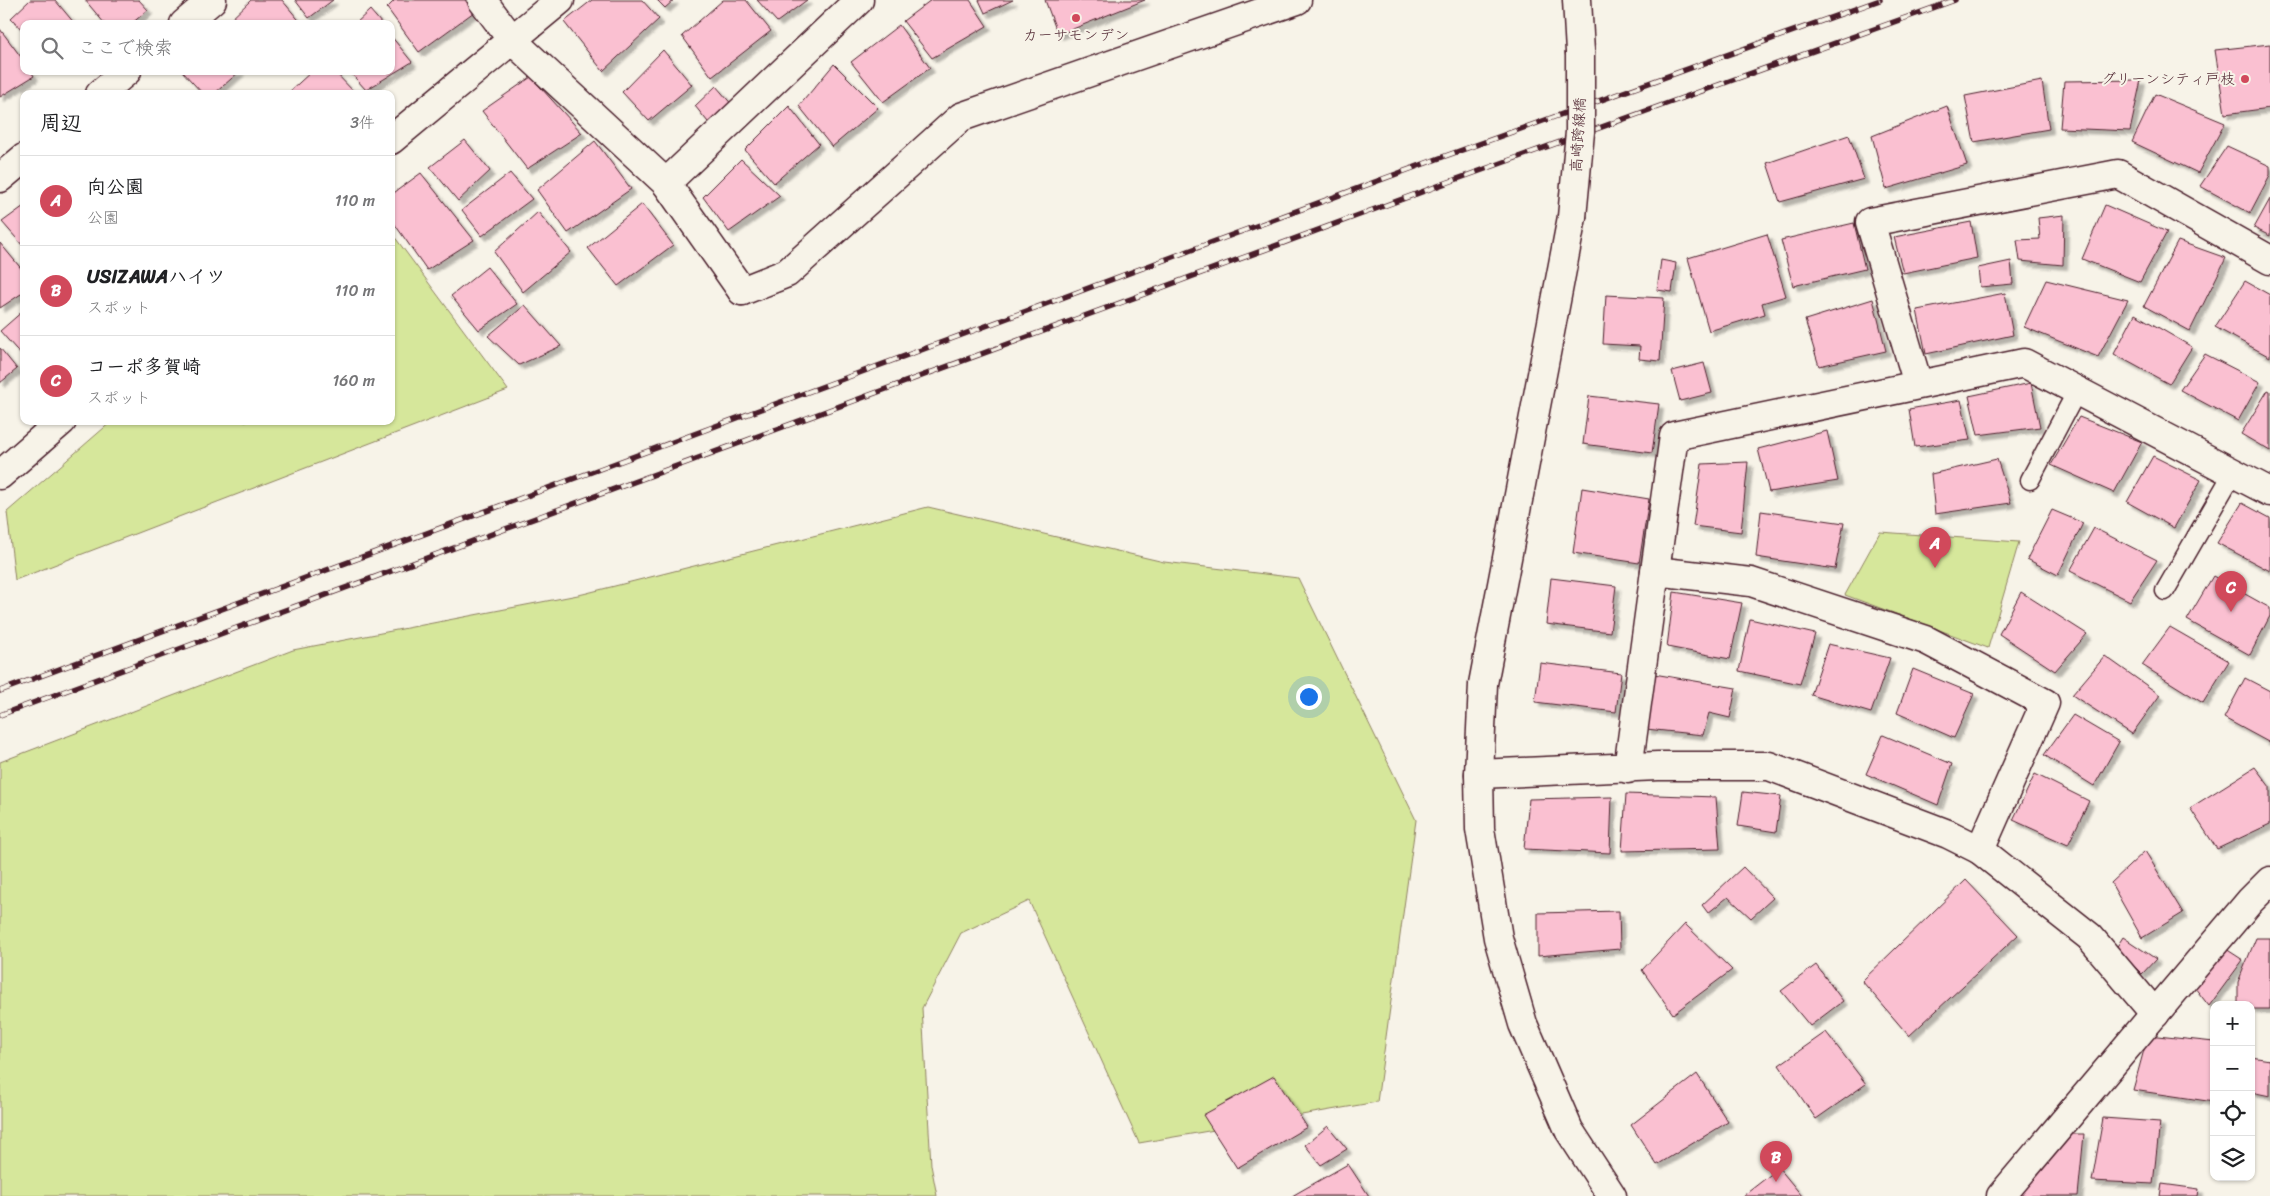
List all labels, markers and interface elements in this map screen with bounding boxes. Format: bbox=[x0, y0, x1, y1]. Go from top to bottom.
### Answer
marker: カーサモンデン bbox=[1070, 12, 1082, 24]
search box bbox=[20, 20, 395, 75]
place label: カーサモンデン bbox=[1023, 22, 1129, 48]
text: ここで検索 bbox=[78, 31, 173, 64]
icon: search bbox=[38, 34, 66, 62]
place label: グリーンシティ戸枝 bbox=[2101, 66, 2235, 92]
marker: グリーンシティ戸枝 bbox=[2239, 73, 2251, 85]
street label: 高崎跨線橋 bbox=[1563, 97, 1593, 173]
text: 周辺 bbox=[40, 104, 82, 142]
text: 3件 bbox=[350, 108, 375, 137]
text: 向公園 bbox=[87, 170, 144, 203]
text: A bbox=[51, 186, 61, 215]
text: 110 m bbox=[335, 186, 375, 215]
text: 公園 bbox=[87, 203, 119, 232]
text: USIZAWAハイツ bbox=[87, 260, 225, 293]
text: B bbox=[51, 276, 61, 305]
text: 110 m bbox=[335, 276, 375, 305]
text: スポット bbox=[87, 293, 151, 322]
text: コーポ多賀崎 bbox=[87, 350, 201, 383]
text: C bbox=[51, 366, 61, 395]
text: 160 m bbox=[332, 366, 375, 395]
text: スポット bbox=[87, 383, 151, 412]
pin: A bbox=[1919, 527, 1951, 568]
pin: C bbox=[2215, 571, 2247, 612]
your location bbox=[1296, 684, 1322, 710]
map controls bbox=[2210, 1001, 2255, 1181]
button: + bbox=[2210, 1001, 2255, 1046]
button: − bbox=[2210, 1046, 2255, 1091]
button: locate bbox=[2210, 1091, 2255, 1136]
button: layers bbox=[2210, 1136, 2255, 1181]
pin: B bbox=[1760, 1141, 1792, 1182]

